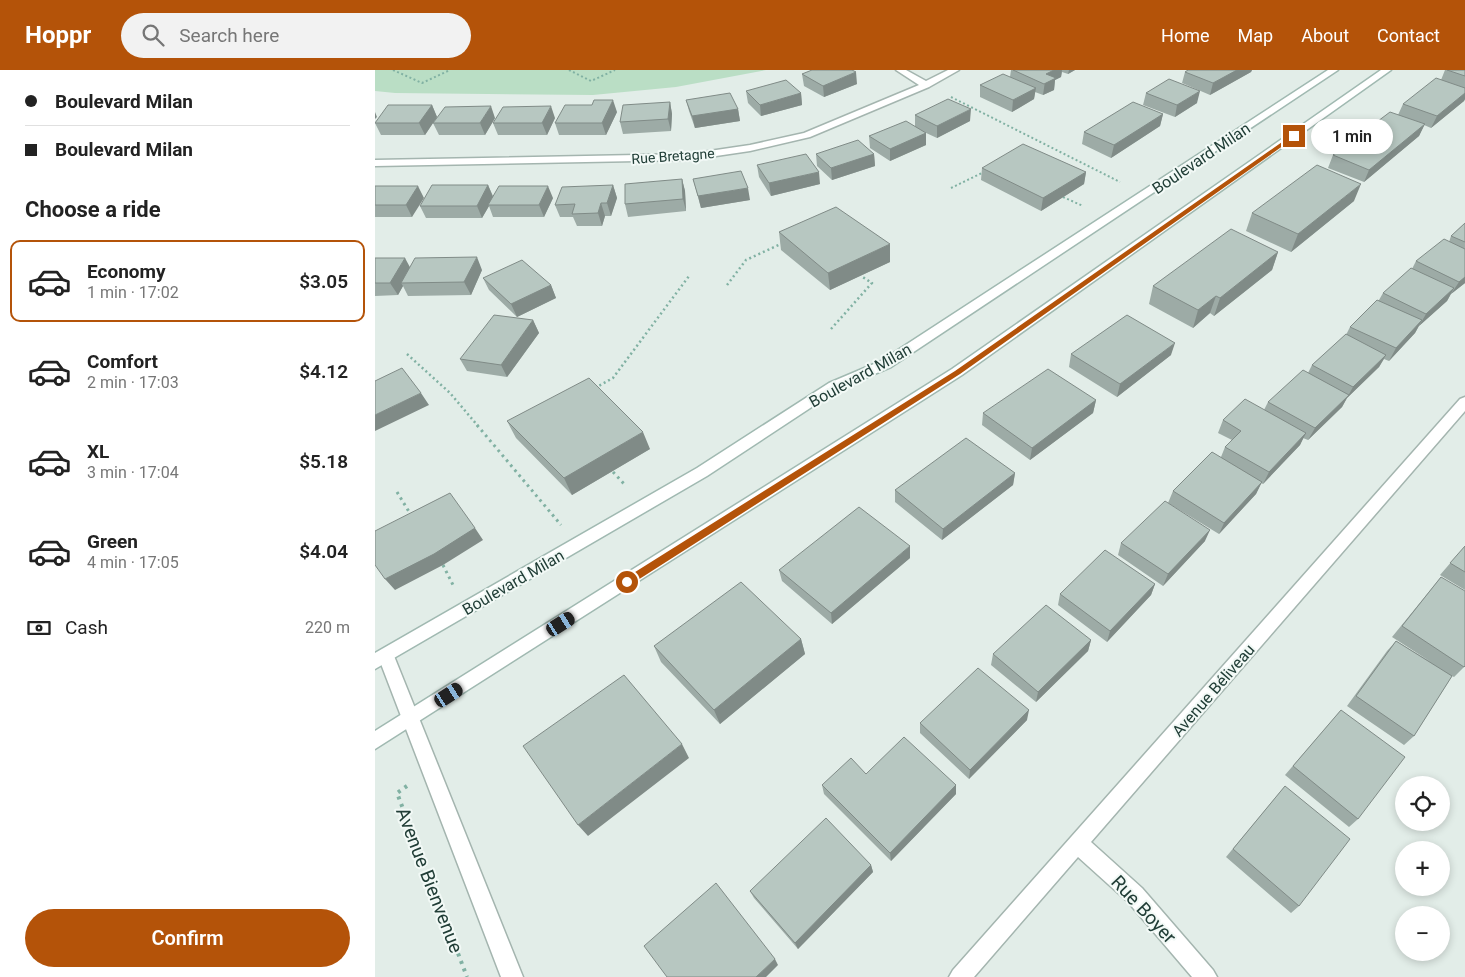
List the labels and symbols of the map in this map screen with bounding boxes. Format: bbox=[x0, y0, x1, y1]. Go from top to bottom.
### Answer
callout: 1 min bbox=[1311, 118, 1394, 154]
street label: Boulevard Milan bbox=[1149, 119, 1254, 198]
route end bbox=[1283, 125, 1305, 147]
street label: Rue Bretagne bbox=[631, 145, 715, 167]
street label: Boulevard Milan bbox=[806, 339, 915, 411]
street label: Boulevard Milan bbox=[459, 546, 567, 619]
route start bbox=[616, 571, 638, 593]
car bbox=[544, 610, 577, 638]
street label: Avenue Béliveau bbox=[1168, 640, 1259, 740]
car bbox=[432, 681, 465, 709]
street label: Avenue Bienvenue bbox=[391, 804, 468, 956]
street label: Rue Boyer bbox=[1106, 870, 1181, 949]

